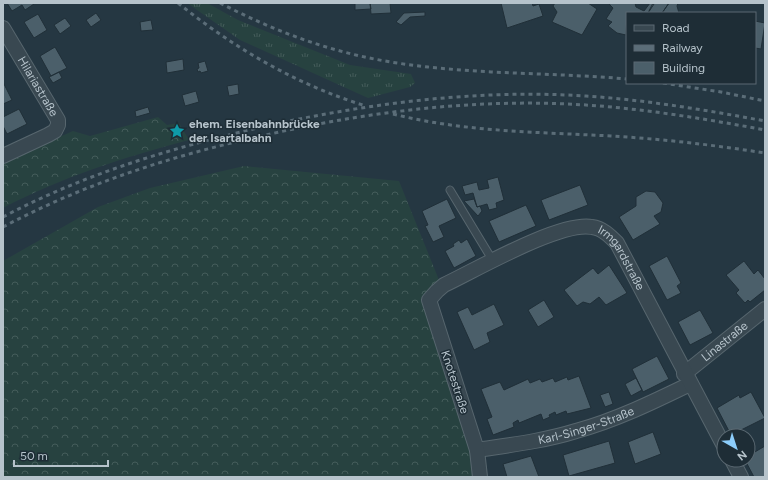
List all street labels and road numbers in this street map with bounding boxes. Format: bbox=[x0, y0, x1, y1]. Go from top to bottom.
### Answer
street label: Hilariastraße bbox=[15, 54, 61, 119]
street label: Irmgardstraße bbox=[596, 222, 648, 293]
street label: Linastraße bbox=[699, 318, 751, 364]
street label: Knotestraße bbox=[438, 349, 472, 416]
street label: Karl-Singer-Straße bbox=[537, 404, 637, 447]

